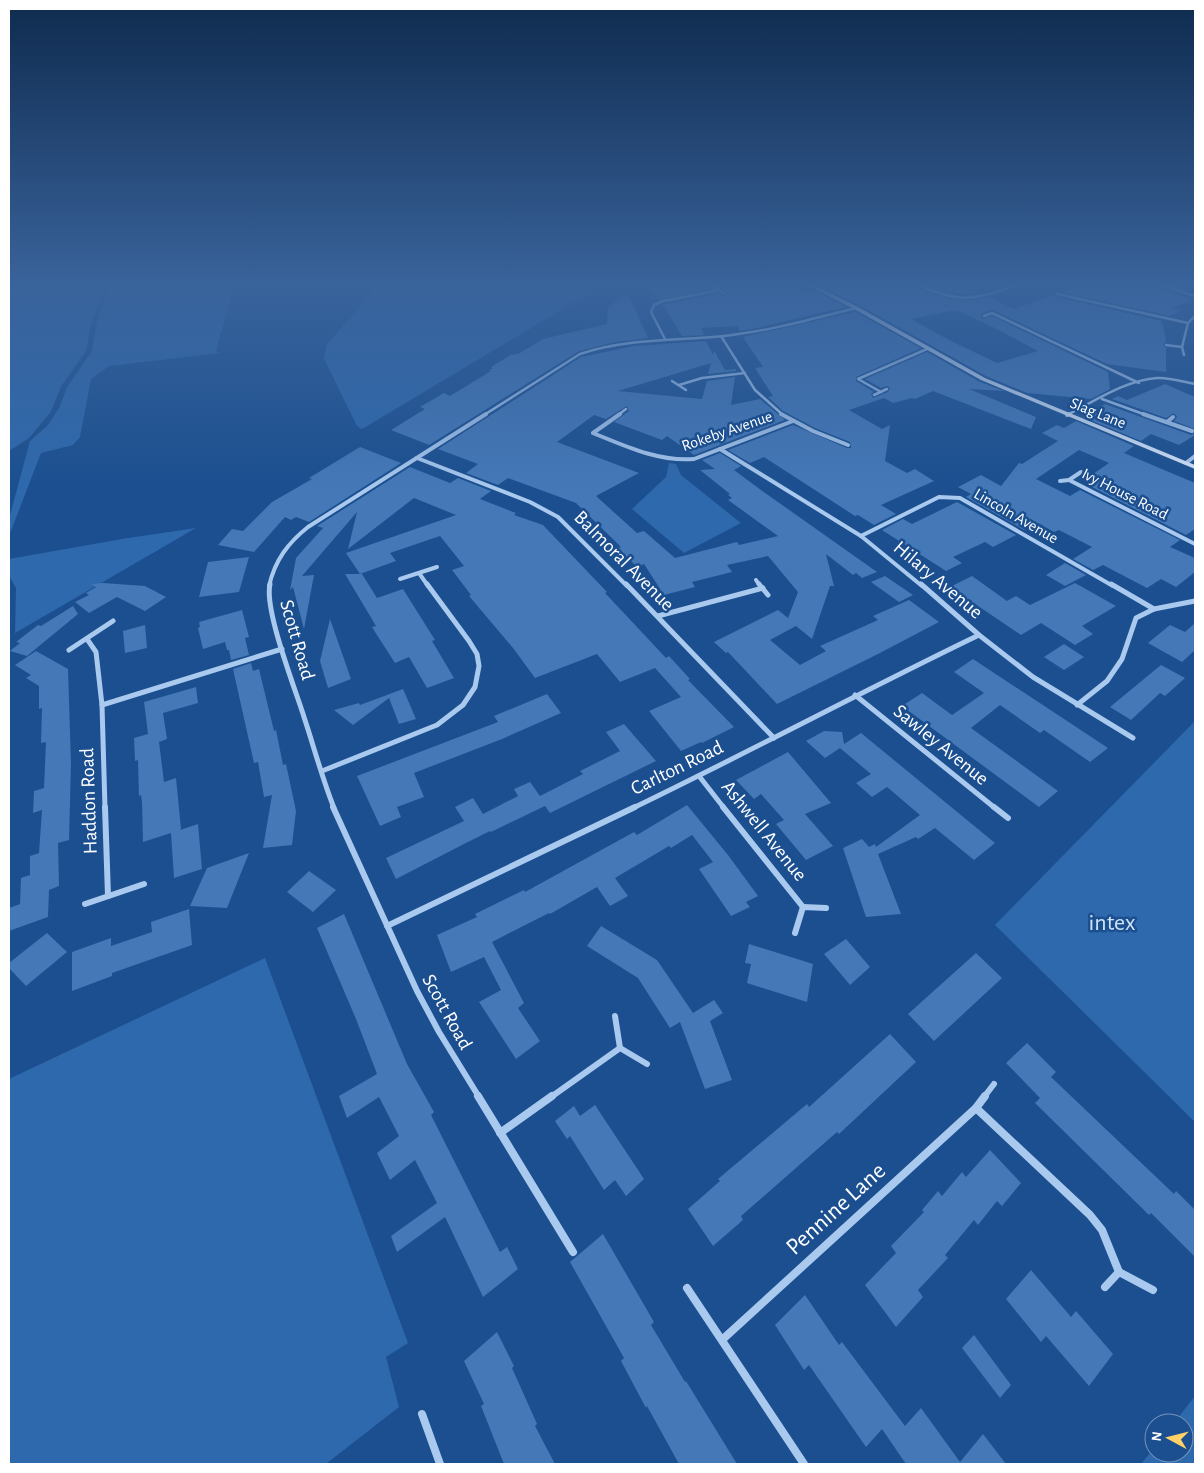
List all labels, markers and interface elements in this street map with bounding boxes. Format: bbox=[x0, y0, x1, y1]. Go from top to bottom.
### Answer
street label: Slag Lane bbox=[1068, 395, 1128, 431]
street label: Rokeby Avenue bbox=[680, 408, 775, 455]
street label: Ivy House Road bbox=[1079, 465, 1171, 523]
street label: Lincoln Avenue bbox=[971, 485, 1061, 547]
street label: Balmoral Avenue bbox=[570, 507, 678, 615]
street label: Hilary Avenue bbox=[890, 537, 986, 623]
street label: Scott Road bbox=[276, 598, 318, 682]
street label: Sawley Avenue bbox=[890, 701, 992, 789]
street label: Carlton Road bbox=[628, 737, 726, 799]
street label: Haddon Road bbox=[77, 748, 101, 854]
street label: Ashwell Avenue bbox=[718, 777, 810, 885]
park label: intex bbox=[1088, 911, 1136, 935]
street label: Scott Road bbox=[418, 971, 476, 1053]
street label: Pennine Lane bbox=[782, 1158, 890, 1260]
north arrow bbox=[1144, 1413, 1194, 1463]
text: N bbox=[1150, 1431, 1165, 1442]

